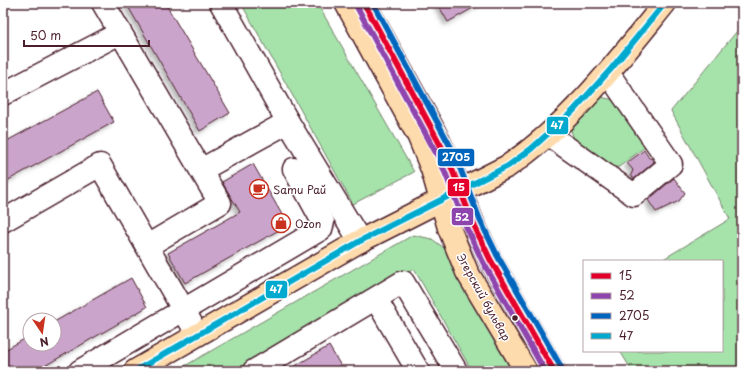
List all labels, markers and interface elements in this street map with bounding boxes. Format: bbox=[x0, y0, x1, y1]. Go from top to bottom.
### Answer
scale bar bbox=[24, 22, 149, 48]
text: 50 m bbox=[30, 26, 61, 44]
line badge: 47 bbox=[546, 116, 569, 135]
text: 47 bbox=[550, 116, 564, 133]
line badge: 2705 bbox=[437, 148, 475, 167]
text: 2705 bbox=[442, 148, 470, 165]
cafe icon: Samu Рай bbox=[248, 178, 270, 200]
line badge: 15 bbox=[447, 178, 470, 197]
text: 15 bbox=[453, 178, 465, 195]
place label: Samu Рай bbox=[273, 181, 326, 198]
line badge: 52 bbox=[451, 207, 474, 226]
text: 52 bbox=[455, 208, 469, 225]
shop icon: Ozon bbox=[270, 212, 292, 234]
place label: Ozon bbox=[295, 215, 321, 232]
street label: Эгерский бульвар bbox=[453, 250, 515, 344]
legend bbox=[583, 260, 723, 352]
text: 15 bbox=[619, 266, 632, 284]
line badge: 47 bbox=[265, 280, 288, 299]
text: 47 bbox=[269, 280, 283, 297]
text: 52 bbox=[619, 286, 635, 304]
text: 2705 bbox=[619, 306, 649, 324]
north arrow bbox=[22, 312, 62, 352]
unlabelled marker bbox=[510, 313, 520, 323]
text: 47 bbox=[619, 326, 634, 344]
text: N bbox=[38, 333, 51, 352]

